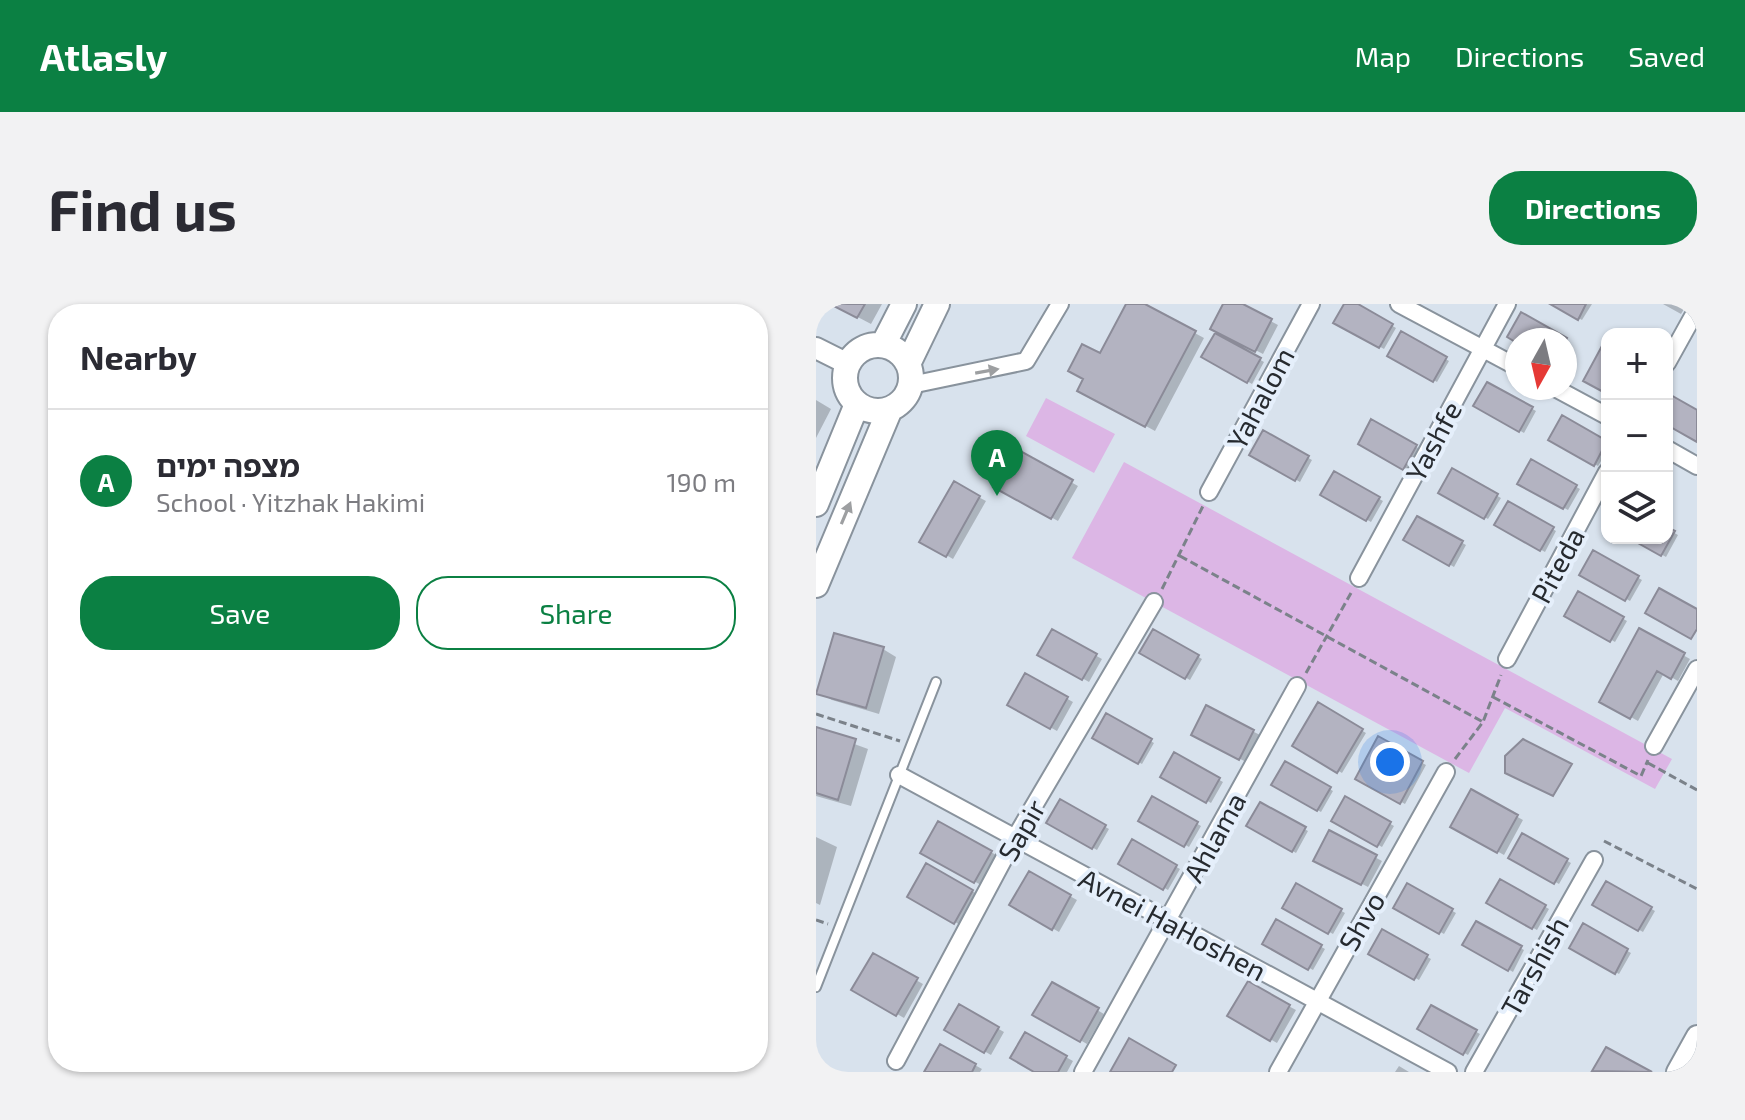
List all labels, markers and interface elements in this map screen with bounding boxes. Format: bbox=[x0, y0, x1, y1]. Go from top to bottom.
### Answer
text: Atlasly bbox=[40, 33, 167, 79]
text: Map bbox=[1355, 39, 1411, 73]
text: Directions bbox=[1455, 39, 1584, 73]
text: Saved bbox=[1628, 39, 1705, 73]
button: Directions bbox=[1489, 171, 1697, 245]
text: Find us bbox=[48, 175, 237, 242]
north arrow bbox=[1505, 328, 1577, 400]
map controls bbox=[1601, 328, 1673, 544]
button: + bbox=[1601, 328, 1673, 400]
text: Nearby bbox=[80, 336, 197, 377]
street label: Yahalom bbox=[1219, 341, 1301, 455]
one-way arrow bbox=[975, 364, 1000, 376]
street label: Yashfe bbox=[1398, 395, 1468, 487]
button: − bbox=[1601, 400, 1673, 472]
pin: A bbox=[971, 430, 1023, 496]
text: מצפה ימים bbox=[156, 447, 300, 483]
text: A bbox=[98, 466, 114, 497]
text: 190 m bbox=[667, 466, 736, 497]
button: layers bbox=[1601, 472, 1673, 544]
text: School · Yitzhak Hakimi bbox=[156, 486, 425, 517]
one-way arrow bbox=[839, 501, 852, 525]
street label: Piteda bbox=[1523, 521, 1591, 609]
button: Save bbox=[80, 576, 400, 650]
button: Share bbox=[416, 576, 736, 650]
your location bbox=[1370, 742, 1410, 782]
street label: Ahlama bbox=[1176, 786, 1252, 888]
street label: Sapir bbox=[990, 793, 1052, 867]
street label: Avnei HaHoshen bbox=[1074, 860, 1272, 988]
street label: Shvo bbox=[1331, 885, 1391, 957]
street label: Tarshish bbox=[1493, 910, 1575, 1022]

